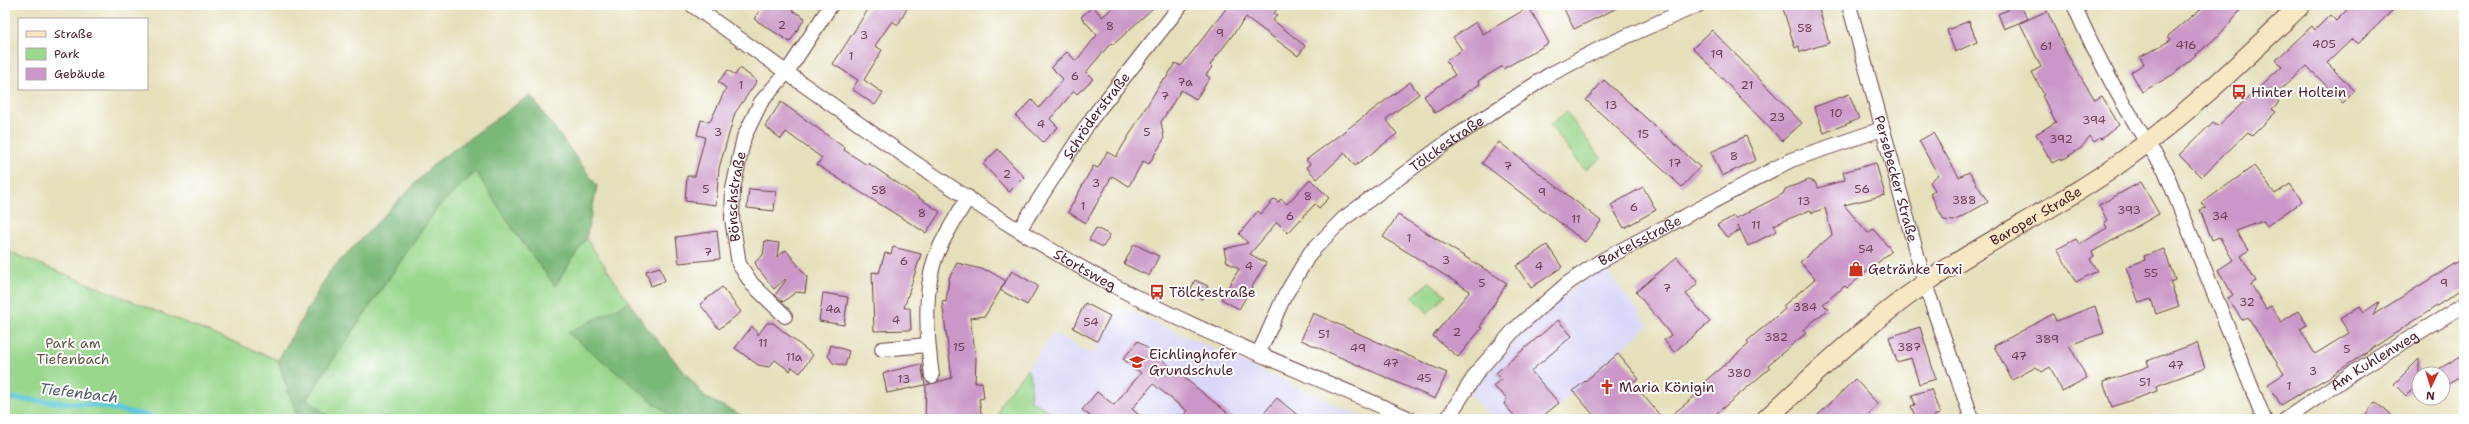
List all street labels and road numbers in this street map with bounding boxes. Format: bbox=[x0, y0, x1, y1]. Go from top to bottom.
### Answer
street label: Schröderstraße bbox=[1058, 68, 1134, 163]
street label: Tölckestraße bbox=[1406, 111, 1487, 176]
street label: Persebecker Straße bbox=[1870, 113, 1922, 244]
street label: Bönschstraße bbox=[723, 150, 750, 243]
street label: Baroper Straße bbox=[1987, 182, 2085, 249]
street label: Bartelsstraße bbox=[1595, 211, 1684, 270]
street label: Stortsweg bbox=[1051, 245, 1119, 294]
street label: Am Kuhlenweg bbox=[2327, 326, 2422, 395]

